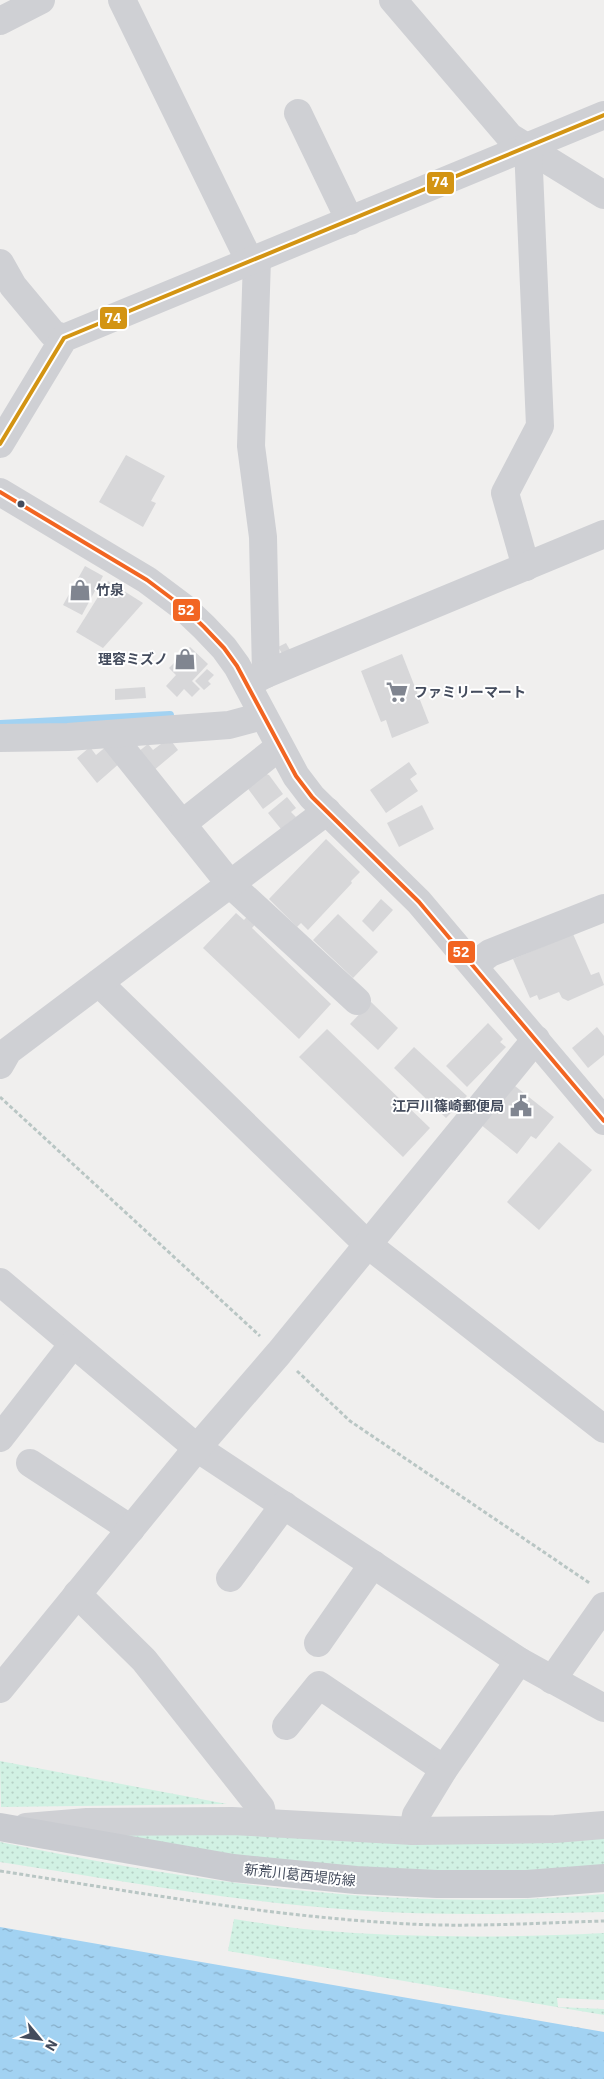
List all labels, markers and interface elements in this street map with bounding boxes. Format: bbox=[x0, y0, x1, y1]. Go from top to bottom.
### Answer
line badge: 74 bbox=[426, 171, 455, 195]
text: 74 bbox=[432, 173, 448, 191]
line badge: 74 bbox=[99, 306, 128, 330]
text: 74 bbox=[105, 309, 121, 327]
unlabelled marker bbox=[16, 499, 26, 509]
shop icon: 竹泉 bbox=[67, 577, 93, 603]
place label: 竹泉 bbox=[96, 581, 124, 599]
line badge: 52 bbox=[172, 598, 201, 622]
text: 52 bbox=[178, 601, 194, 619]
shop icon: 理容ミズノ bbox=[172, 646, 198, 672]
place label: 理容ミズノ bbox=[98, 650, 168, 668]
supermarket icon: ファミリーマート bbox=[384, 679, 410, 705]
place label: ファミリーマート bbox=[414, 683, 526, 701]
line badge: 52 bbox=[447, 940, 476, 964]
text: 52 bbox=[453, 943, 469, 961]
public building icon: 江戸川篠崎郵便局 bbox=[508, 1093, 534, 1119]
place label: 江戸川篠崎郵便局 bbox=[392, 1097, 504, 1115]
street label: 新荒川葛西堤防線 bbox=[243, 1860, 357, 1890]
north arrow bbox=[15, 2014, 65, 2064]
text: N bbox=[41, 2037, 62, 2054]

